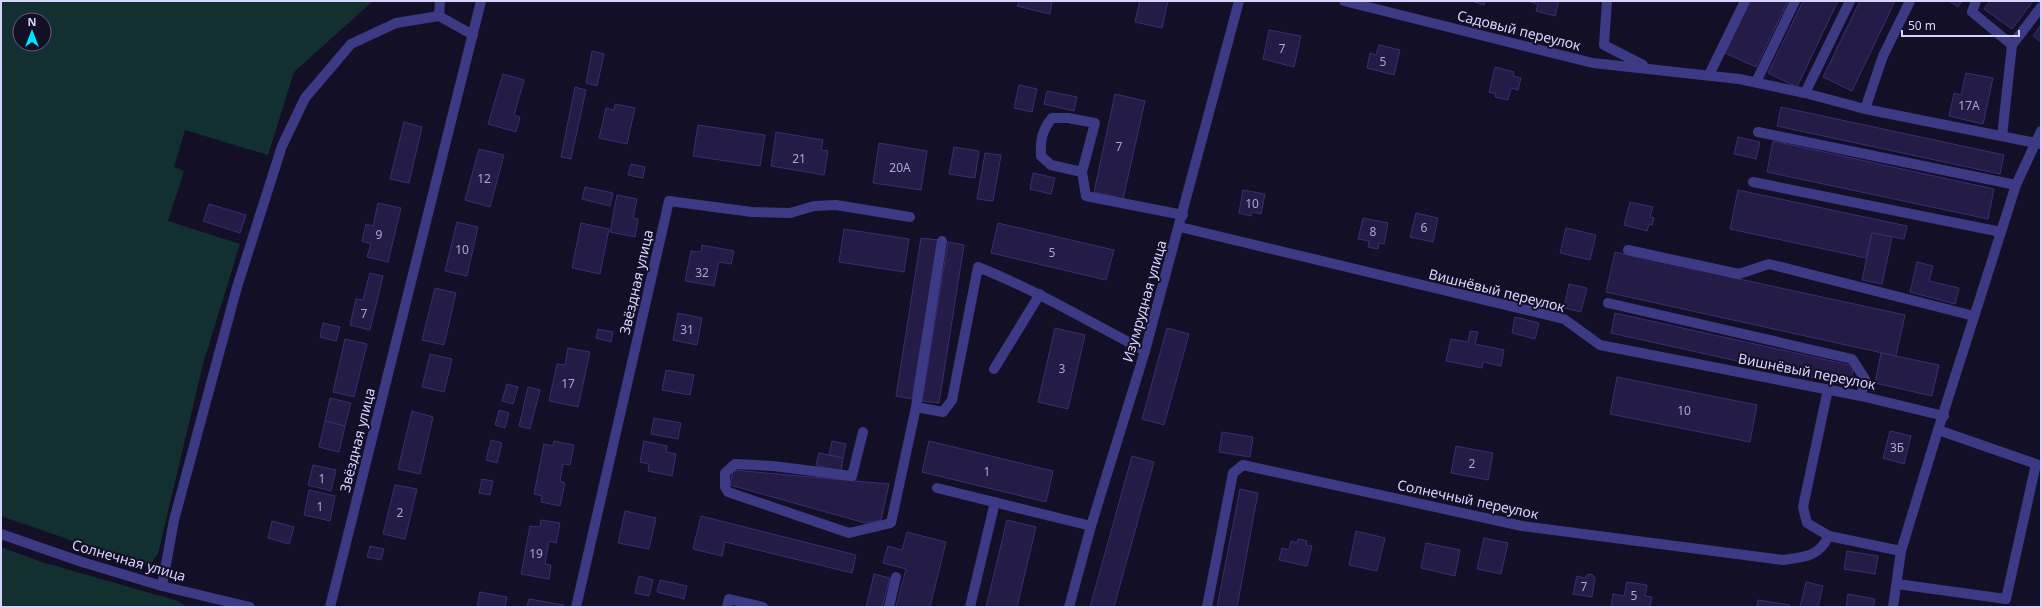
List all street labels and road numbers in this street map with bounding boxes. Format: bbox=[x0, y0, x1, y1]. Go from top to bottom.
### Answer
street label: Садовый переулок bbox=[1455, 5, 1583, 55]
street label: Звёздная улица bbox=[615, 228, 657, 336]
street label: Изумрудная улица bbox=[1118, 238, 1170, 364]
street label: Вишнёвый переулок bbox=[1427, 264, 1568, 316]
street label: Вишнёвый переулок bbox=[1737, 348, 1878, 394]
street label: Звёздная улица bbox=[335, 386, 379, 494]
street label: Солнечный переулок bbox=[1396, 475, 1541, 523]
street label: Солнечная улица bbox=[70, 535, 188, 585]

